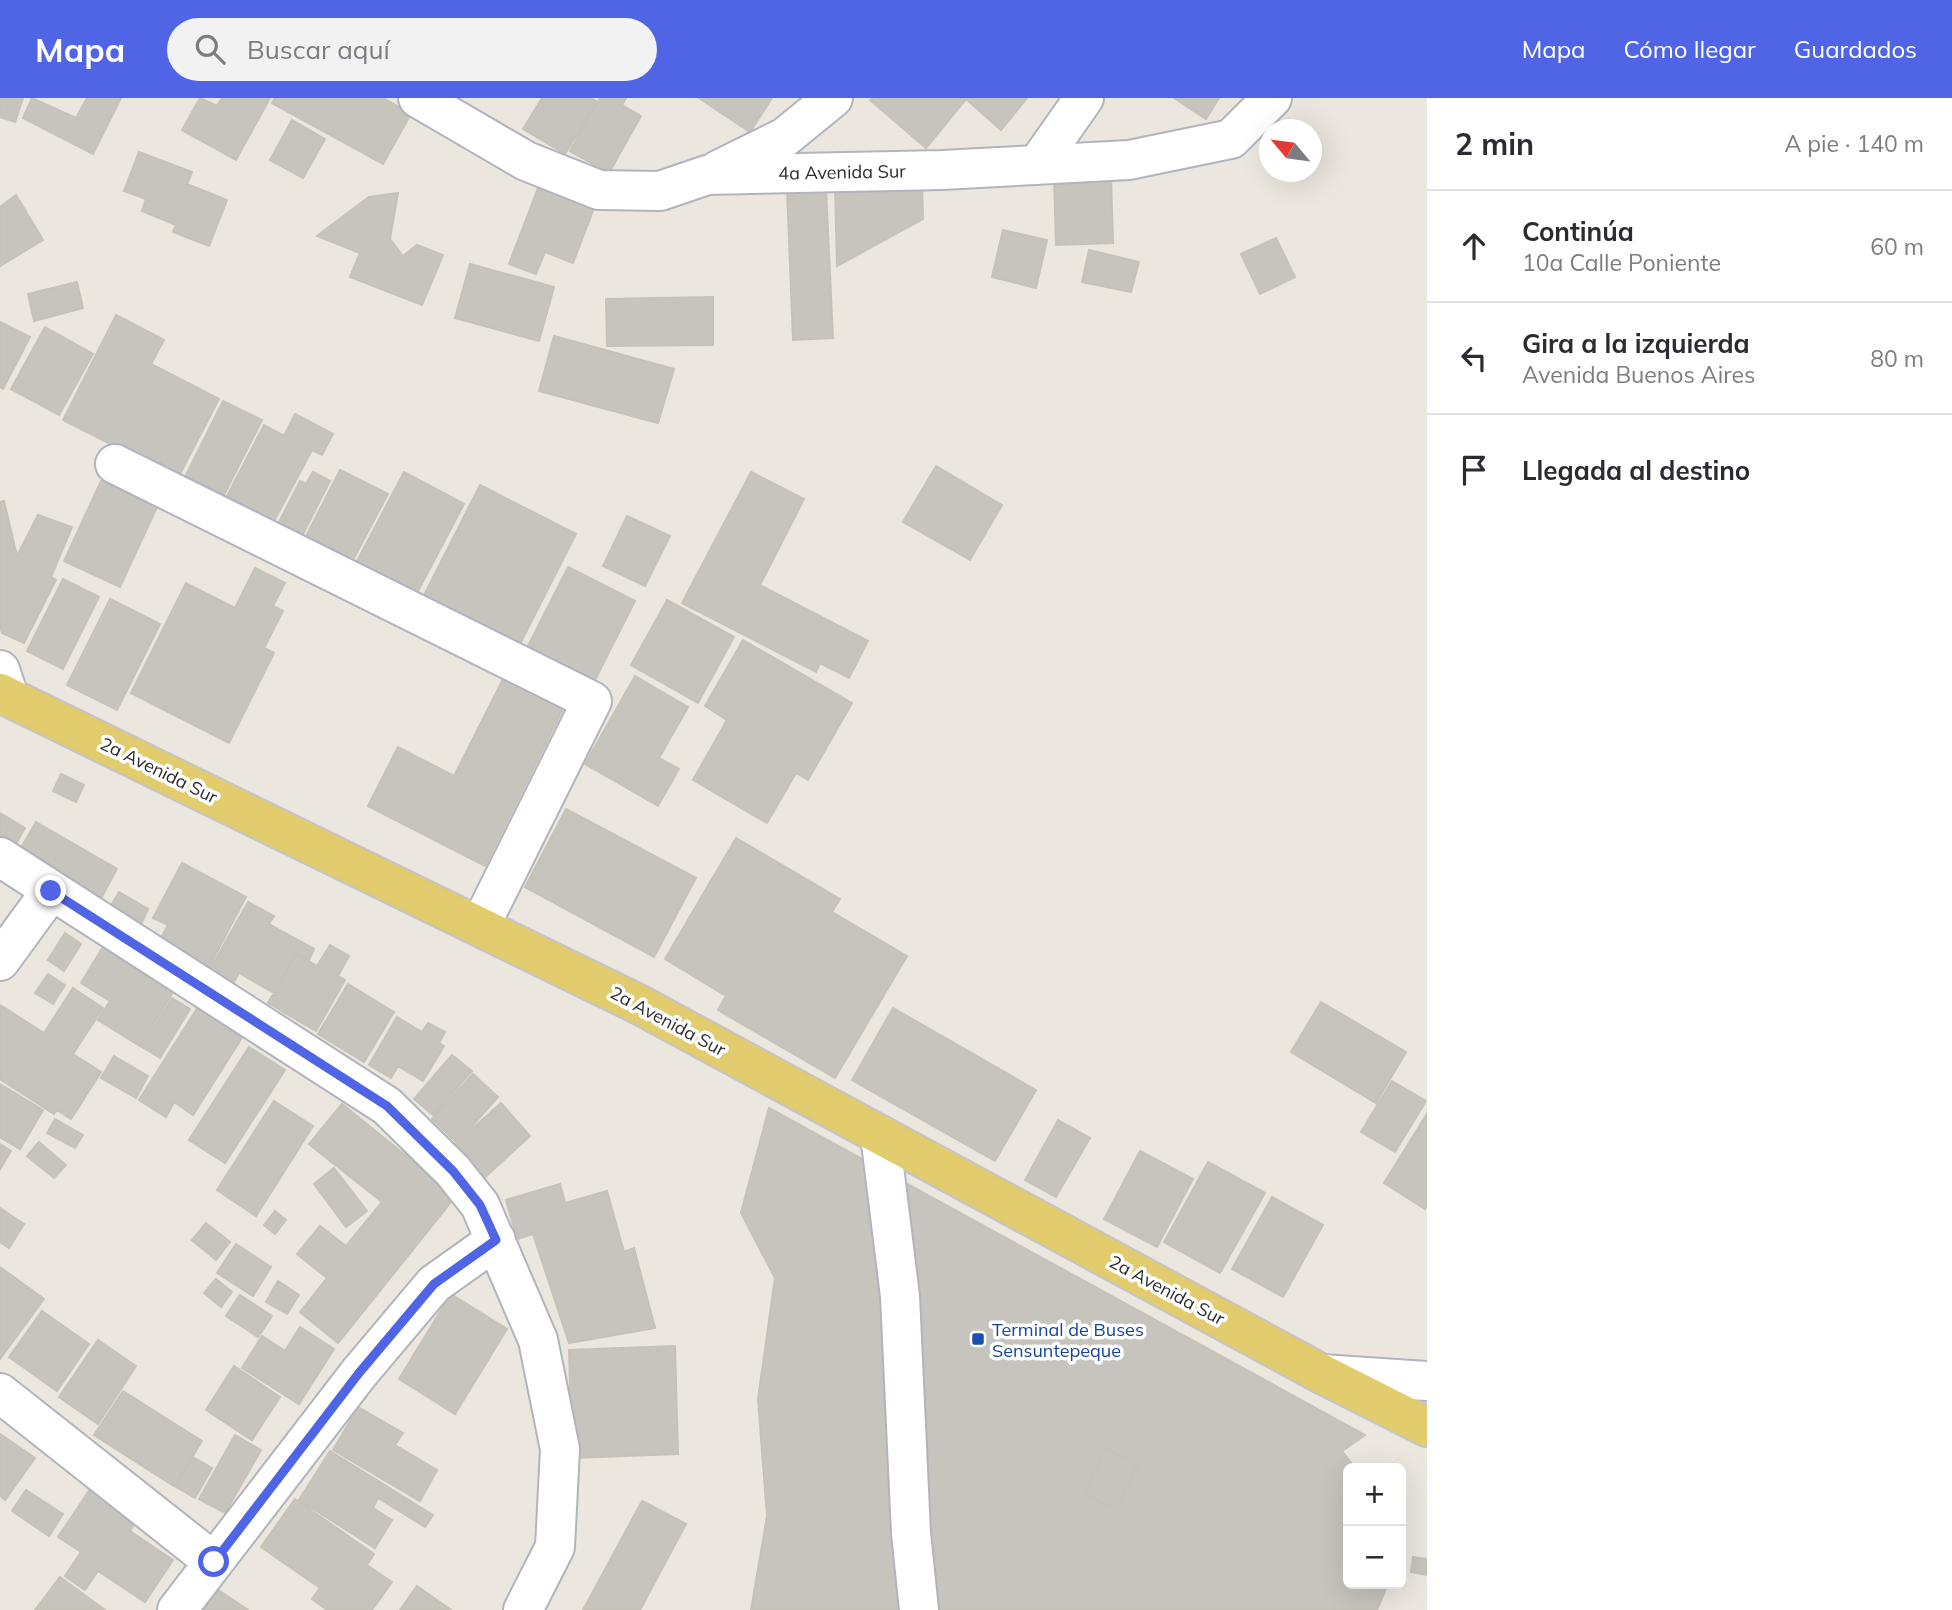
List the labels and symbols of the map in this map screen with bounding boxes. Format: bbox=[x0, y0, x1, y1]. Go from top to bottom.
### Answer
north arrow bbox=[1259, 119, 1322, 182]
street label: 4a Avenida Sur bbox=[778, 159, 906, 185]
street label: 2a Avenida Sur bbox=[97, 732, 222, 808]
route end bbox=[35, 875, 66, 906]
street label: 2a Avenida Sur bbox=[606, 981, 730, 1061]
street label: 2a Avenida Sur bbox=[1105, 1250, 1229, 1330]
place label: Terminal de Buses Sensuntepeque bbox=[992, 1318, 1144, 1362]
marker: Terminal de Buses Sensuntepeque bbox=[970, 1331, 986, 1347]
route start bbox=[198, 1546, 229, 1577]

